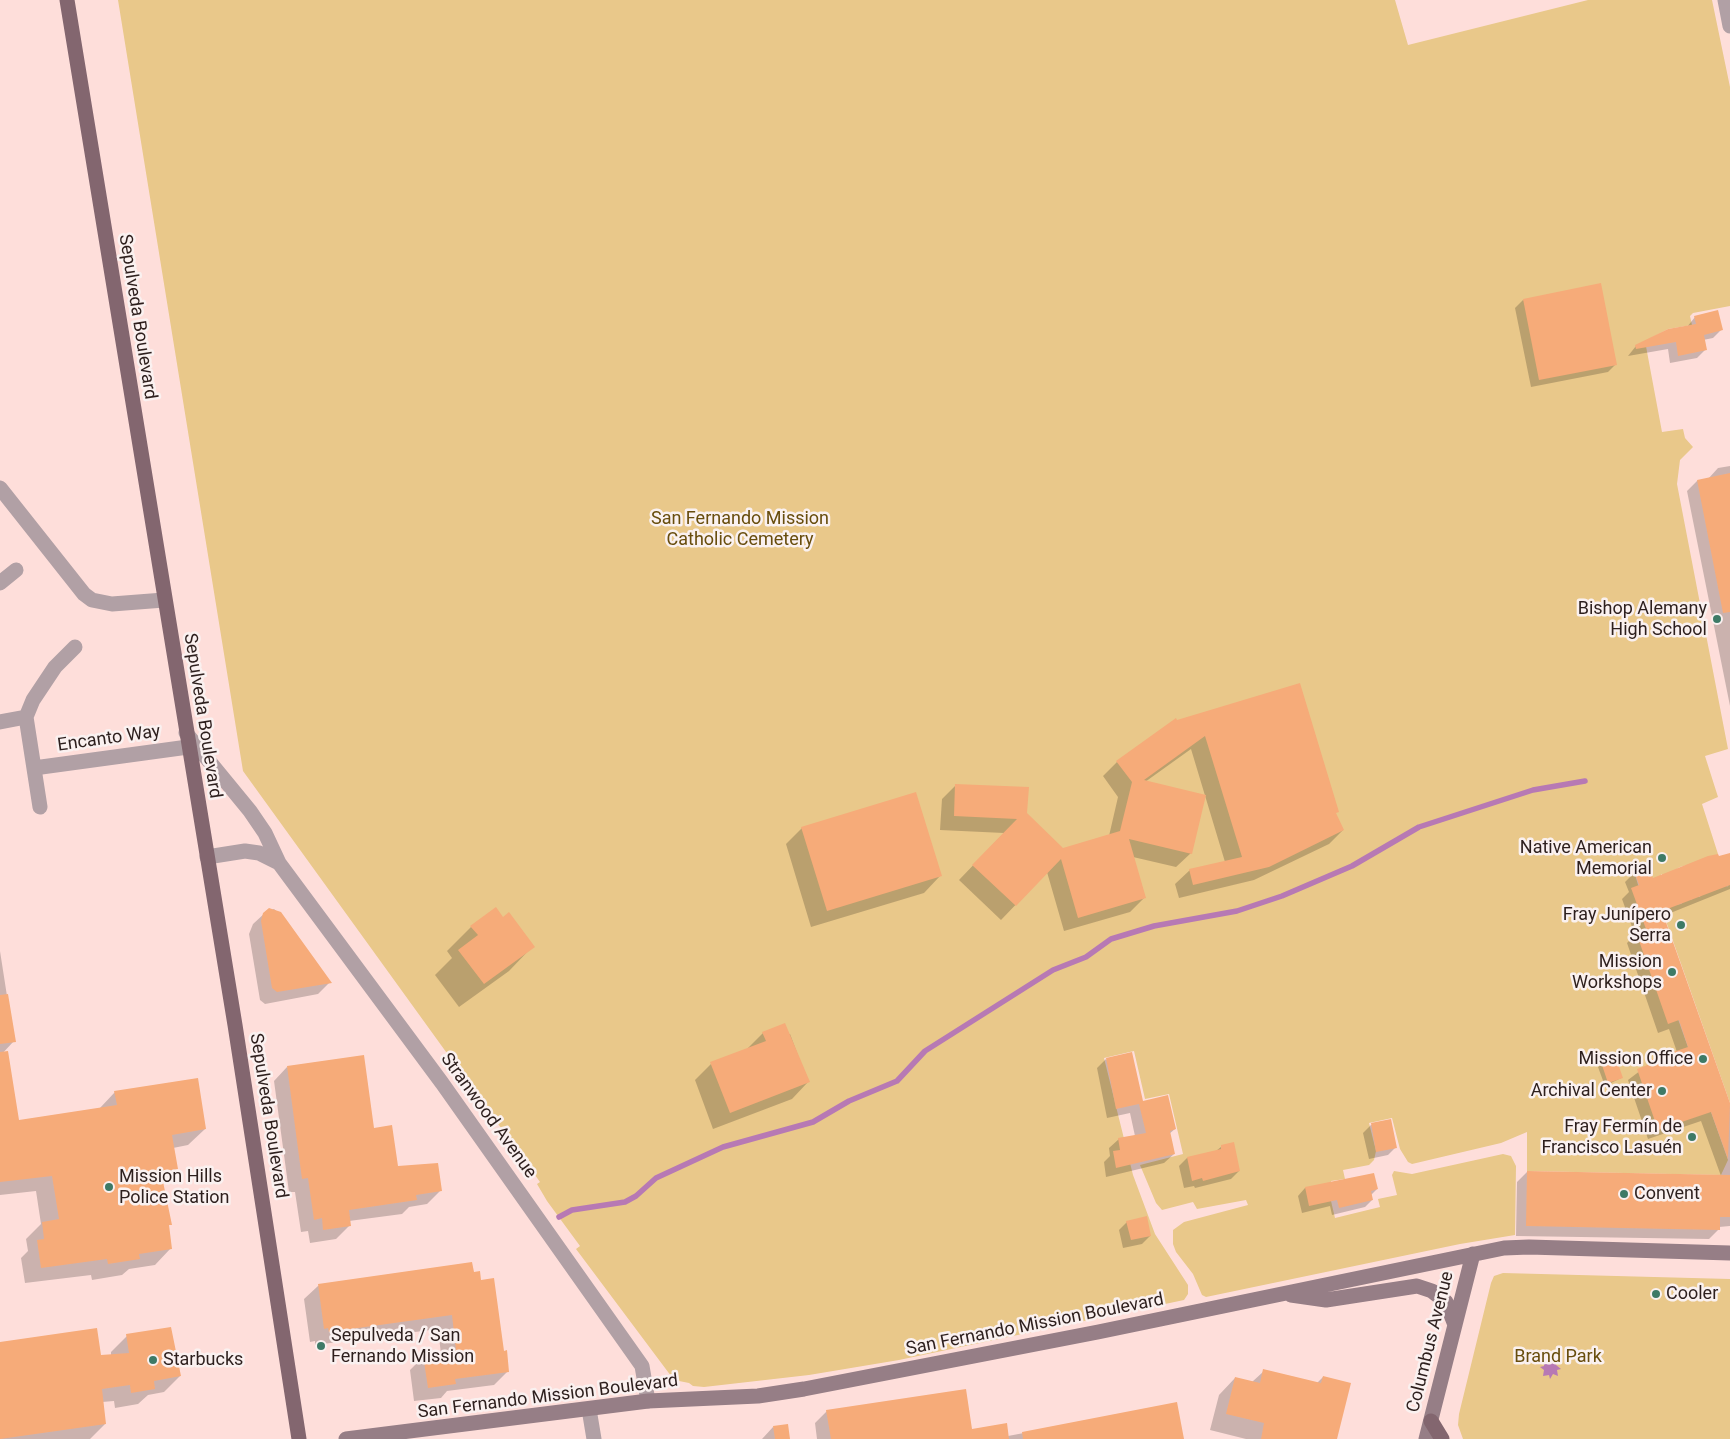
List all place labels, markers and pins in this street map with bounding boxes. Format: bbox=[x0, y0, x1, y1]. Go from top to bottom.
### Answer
place label: Bishop Alemany High School bbox=[1578, 598, 1707, 640]
marker: Bishop Alemany High School bbox=[1711, 613, 1723, 625]
place label: Native American Memorial bbox=[1520, 837, 1652, 880]
marker: Native American Memorial bbox=[1656, 852, 1668, 864]
place label: Fray Junípero Serra bbox=[1563, 904, 1671, 946]
marker: Fray Junípero Serra bbox=[1675, 919, 1687, 931]
place label: Mission Workshops bbox=[1572, 951, 1662, 994]
marker: Mission Workshops bbox=[1666, 966, 1678, 978]
place label: Mission Office bbox=[1579, 1048, 1693, 1070]
marker: Mission Office bbox=[1697, 1053, 1709, 1065]
place label: Archival Center bbox=[1531, 1080, 1652, 1102]
marker: Archival Center bbox=[1656, 1085, 1668, 1097]
place label: Fray Fermín de Francisco Lasuén bbox=[1541, 1116, 1682, 1158]
marker: Fray Fermín de Francisco Lasuén bbox=[1686, 1131, 1698, 1143]
place label: Mission Hills Police Station bbox=[119, 1166, 230, 1208]
marker: Mission Hills Police Station bbox=[103, 1181, 115, 1193]
place label: Convent bbox=[1634, 1183, 1700, 1205]
marker: Convent bbox=[1618, 1188, 1630, 1200]
place label: Cooler bbox=[1666, 1283, 1718, 1305]
marker: Cooler bbox=[1650, 1288, 1662, 1300]
place label: Sepulveda / San Fernando Mission bbox=[331, 1325, 474, 1368]
marker: Sepulveda / San Fernando Mission bbox=[315, 1340, 327, 1352]
place label: Starbucks bbox=[163, 1349, 243, 1371]
marker: Starbucks bbox=[147, 1354, 159, 1366]

